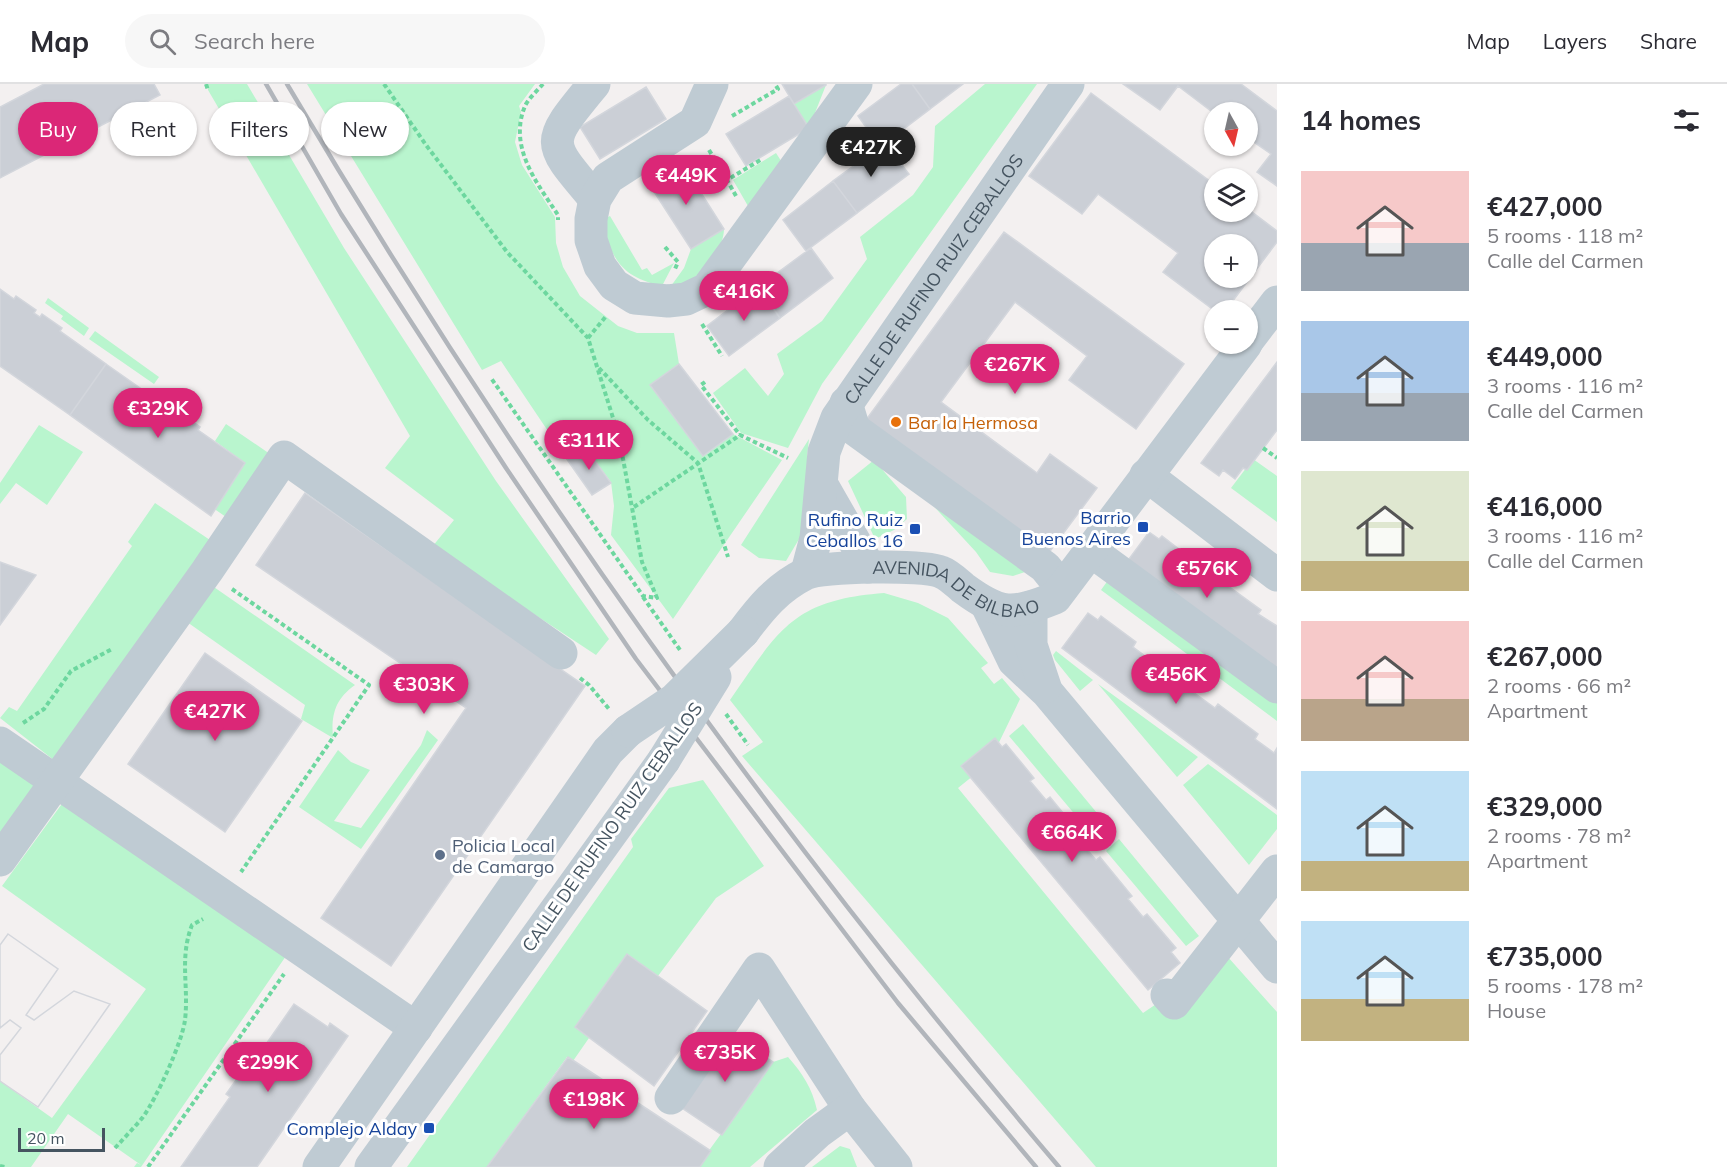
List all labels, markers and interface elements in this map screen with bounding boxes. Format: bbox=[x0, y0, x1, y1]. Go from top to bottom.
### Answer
search box bbox=[125, 14, 545, 68]
text: Map bbox=[30, 24, 89, 59]
icon: search bbox=[146, 25, 179, 58]
text: Search here bbox=[194, 27, 315, 55]
text: Map bbox=[1467, 28, 1510, 54]
text: Layers bbox=[1543, 28, 1607, 54]
text: Share bbox=[1640, 28, 1697, 54]
chip: Buy bbox=[18, 102, 98, 156]
chip: Rent bbox=[110, 102, 197, 156]
chip: Filters bbox=[209, 102, 309, 156]
chip: New bbox=[321, 102, 409, 156]
north arrow bbox=[1204, 102, 1258, 156]
map controls bbox=[1204, 102, 1258, 354]
text: 14 homes bbox=[1301, 104, 1421, 137]
icon: filters bbox=[1670, 104, 1703, 137]
pin: €427K bbox=[829, 127, 913, 178]
text: €427K bbox=[840, 134, 902, 159]
street label: CALLE DE RUFINO RUIZ CEBALLOS bbox=[839, 149, 1028, 409]
pin: €449K bbox=[644, 155, 728, 206]
text: €449K bbox=[655, 162, 717, 187]
button: layers bbox=[1204, 168, 1258, 222]
text: €427,000 bbox=[1487, 190, 1603, 223]
icon: home bbox=[1349, 195, 1421, 267]
text: 5 rooms · 118 m² bbox=[1487, 223, 1643, 248]
button: + bbox=[1204, 234, 1258, 288]
text: Calle del Carmen bbox=[1487, 248, 1644, 273]
pin: €416K bbox=[702, 271, 786, 322]
text: €416K bbox=[713, 278, 775, 303]
button: − bbox=[1204, 300, 1258, 354]
text: €449,000 bbox=[1487, 340, 1603, 373]
pin: €267K bbox=[973, 344, 1057, 395]
icon: home bbox=[1349, 345, 1421, 417]
text: €267K bbox=[984, 351, 1046, 376]
text: 3 rooms · 116 m² bbox=[1487, 373, 1643, 398]
pin: €329K bbox=[116, 388, 200, 439]
text: €329K bbox=[127, 395, 189, 420]
text: Calle del Carmen bbox=[1487, 398, 1644, 423]
place label: Bar la Hermosa bbox=[908, 411, 1038, 434]
marker: Bar la Hermosa bbox=[889, 415, 903, 429]
pin: €311K bbox=[547, 420, 631, 471]
text: €311K bbox=[558, 427, 620, 452]
text: €416,000 bbox=[1487, 490, 1603, 523]
icon: home bbox=[1349, 495, 1421, 567]
place label: Barrio Buenos Aires bbox=[1021, 506, 1131, 550]
place label: Rufino Ruiz Ceballos 16 bbox=[806, 508, 903, 552]
marker: Barrio Buenos Aires bbox=[1136, 520, 1150, 534]
marker: Rufino Ruiz Ceballos 16 bbox=[908, 522, 922, 536]
text: 3 rooms · 116 m² bbox=[1487, 523, 1643, 548]
pin: €576K bbox=[1165, 548, 1249, 599]
text: Calle del Carmen bbox=[1487, 548, 1644, 573]
street label: AVENIDA DE BILBAO bbox=[872, 555, 1042, 622]
text: €576K bbox=[1176, 555, 1238, 580]
text: €267,000 bbox=[1487, 640, 1603, 673]
icon: home bbox=[1349, 645, 1421, 717]
pin: €456K bbox=[1134, 654, 1218, 705]
text: €456K bbox=[1145, 661, 1207, 686]
pin: €303K bbox=[382, 664, 466, 715]
text: €303K bbox=[393, 671, 455, 696]
text: 2 rooms · 66 m² bbox=[1487, 673, 1631, 698]
pin: €427K bbox=[173, 691, 257, 742]
text: €427K bbox=[184, 698, 246, 723]
street label: CALLE DE RUFINO RUIZ CEBALLOS bbox=[517, 698, 707, 956]
text: Apartment bbox=[1487, 698, 1588, 723]
text: €329,000 bbox=[1487, 790, 1603, 823]
icon: home bbox=[1349, 795, 1421, 867]
pin: €664K bbox=[1030, 812, 1114, 863]
text: €664K bbox=[1041, 819, 1103, 844]
text: 2 rooms · 78 m² bbox=[1487, 823, 1631, 848]
place label: Policia Local de Camargo bbox=[452, 834, 555, 878]
marker: Policia Local de Camargo bbox=[433, 848, 447, 862]
text: Apartment bbox=[1487, 848, 1588, 873]
text: €735,000 bbox=[1487, 940, 1603, 973]
icon: home bbox=[1349, 945, 1421, 1017]
text: 5 rooms · 178 m² bbox=[1487, 973, 1643, 998]
text: House bbox=[1487, 998, 1546, 1023]
pin: €735K bbox=[683, 1032, 767, 1083]
text: €735K bbox=[694, 1039, 756, 1064]
pin: €299K bbox=[226, 1042, 310, 1093]
text: €299K bbox=[237, 1049, 299, 1074]
pin: €198K bbox=[552, 1079, 636, 1130]
text: €198K bbox=[563, 1086, 625, 1111]
place label: Complejo Alday bbox=[287, 1117, 417, 1140]
marker: Complejo Alday bbox=[422, 1121, 436, 1135]
scale bar bbox=[18, 1125, 105, 1152]
text: 20 m bbox=[27, 1128, 64, 1148]

